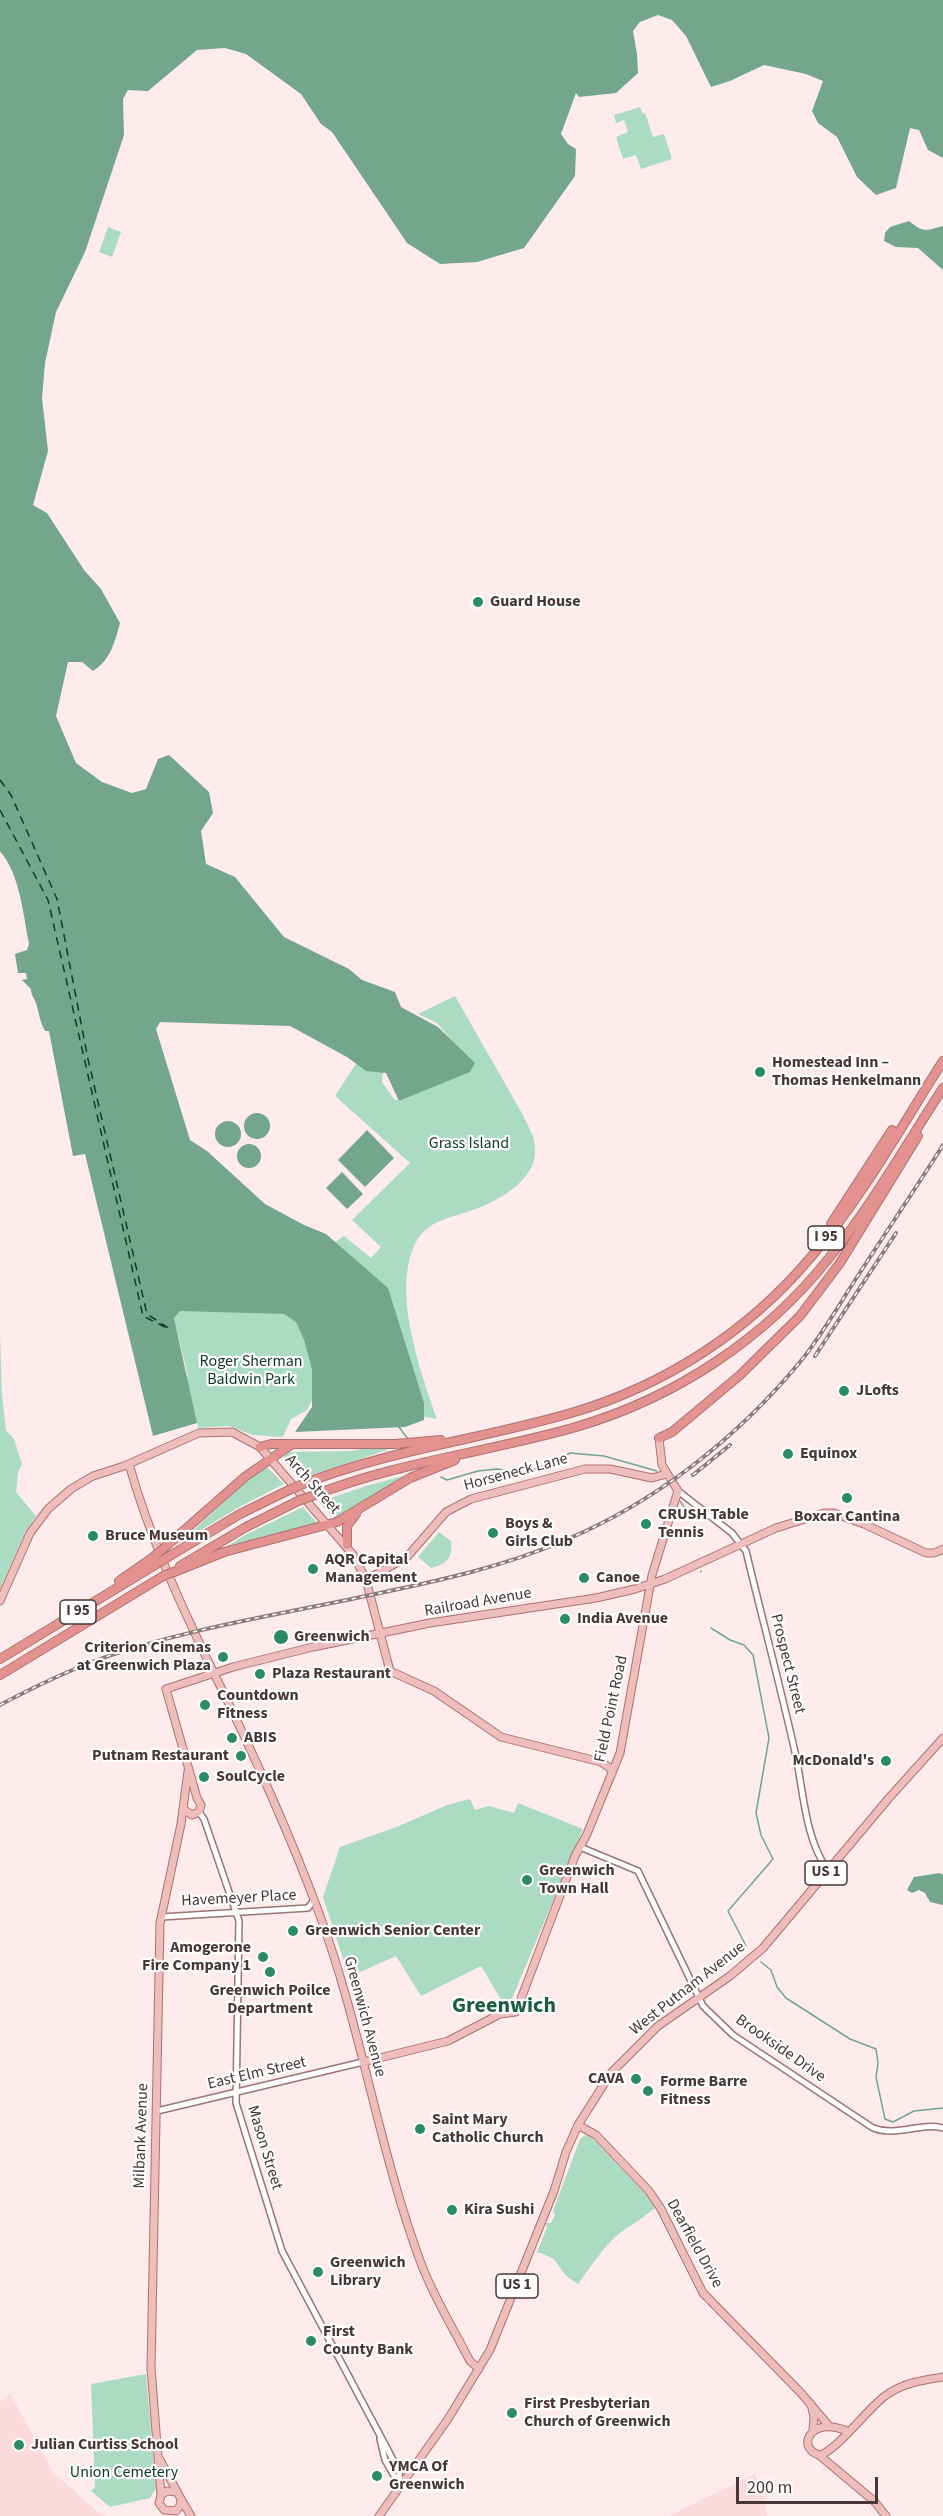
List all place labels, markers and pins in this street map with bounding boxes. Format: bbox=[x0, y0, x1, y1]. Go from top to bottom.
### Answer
place label: Guard House bbox=[490, 592, 580, 612]
marker: Guard House bbox=[471, 595, 485, 609]
place label: Homestead Inn – Thomas Henkelmann bbox=[772, 1053, 921, 1091]
marker: Homestead Inn – Thomas Henkelmann bbox=[753, 1065, 767, 1079]
place label: JLofts bbox=[856, 1381, 899, 1401]
marker: JLofts bbox=[837, 1384, 851, 1398]
place label: Equinox bbox=[800, 1444, 857, 1464]
marker: Equinox bbox=[781, 1447, 795, 1461]
marker: Boxcar Cantina bbox=[840, 1491, 854, 1505]
place label: CRUSH Table Tennis bbox=[658, 1505, 749, 1543]
place label: Boxcar Cantina bbox=[794, 1507, 900, 1527]
place label: Boys & Girls Club bbox=[505, 1514, 573, 1552]
marker: CRUSH Table Tennis bbox=[639, 1517, 653, 1531]
place label: Bruce Museum bbox=[105, 1526, 208, 1546]
marker: Boys & Girls Club bbox=[486, 1526, 500, 1540]
marker: Bruce Museum bbox=[86, 1529, 100, 1543]
place label: AQR Capital Management bbox=[325, 1550, 417, 1588]
marker: AQR Capital Management bbox=[306, 1562, 320, 1576]
place label: Canoe bbox=[596, 1568, 640, 1588]
marker: Canoe bbox=[577, 1571, 591, 1585]
place label: India Avenue bbox=[577, 1609, 668, 1629]
marker: India Avenue bbox=[558, 1612, 572, 1626]
place label: Greenwich bbox=[294, 1627, 370, 1647]
marker: Greenwich bbox=[272, 1628, 290, 1646]
place label: Criterion Cinemas at Greenwich Plaza bbox=[77, 1638, 211, 1676]
marker: Criterion Cinemas at Greenwich Plaza bbox=[216, 1650, 230, 1664]
place label: Plaza Restaurant bbox=[272, 1664, 391, 1684]
marker: Plaza Restaurant bbox=[253, 1667, 267, 1681]
place label: Countdown Fitness bbox=[217, 1686, 299, 1724]
marker: Countdown Fitness bbox=[198, 1698, 212, 1712]
place label: ABIS bbox=[244, 1728, 277, 1748]
marker: ABIS bbox=[225, 1731, 239, 1745]
place label: Putnam Restaurant bbox=[92, 1746, 229, 1766]
marker: Putnam Restaurant bbox=[234, 1749, 248, 1763]
place label: McDonald's bbox=[792, 1751, 874, 1771]
marker: McDonald's bbox=[879, 1754, 893, 1768]
place label: SoulCycle bbox=[216, 1767, 285, 1787]
marker: SoulCycle bbox=[197, 1770, 211, 1784]
place label: Greenwich Town Hall bbox=[539, 1861, 615, 1899]
marker: Greenwich Town Hall bbox=[520, 1873, 534, 1887]
place label: Greenwich Senior Center bbox=[305, 1921, 480, 1941]
marker: Greenwich Senior Center bbox=[286, 1924, 300, 1938]
place label: Amogerone Fire Company 1 bbox=[142, 1938, 251, 1976]
marker: Amogerone Fire Company 1 bbox=[256, 1950, 270, 1964]
marker: Greenwich Poilce Department bbox=[263, 1965, 277, 1979]
place label: Greenwich Poilce Department bbox=[209, 1981, 331, 2019]
place label: CAVA bbox=[588, 2069, 624, 2089]
marker: CAVA bbox=[629, 2072, 643, 2086]
place label: Forme Barre Fitness bbox=[660, 2072, 748, 2110]
marker: Forme Barre Fitness bbox=[641, 2084, 655, 2098]
place label: Saint Mary Catholic Church bbox=[432, 2110, 544, 2148]
marker: Saint Mary Catholic Church bbox=[413, 2122, 427, 2136]
place label: Kira Sushi bbox=[464, 2200, 534, 2220]
marker: Kira Sushi bbox=[445, 2203, 459, 2217]
place label: Greenwich Library bbox=[330, 2253, 406, 2291]
marker: Greenwich Library bbox=[311, 2265, 325, 2279]
place label: First County Bank bbox=[323, 2322, 413, 2360]
marker: First County Bank bbox=[304, 2334, 318, 2348]
place label: First Presbyterian Church of Greenwich bbox=[524, 2394, 671, 2432]
marker: First Presbyterian Church of Greenwich bbox=[505, 2406, 519, 2420]
place label: Julian Curtiss School bbox=[31, 2435, 178, 2455]
marker: Julian Curtiss School bbox=[12, 2438, 26, 2452]
place label: YMCA Of Greenwich bbox=[389, 2457, 465, 2495]
marker: YMCA Of Greenwich bbox=[370, 2469, 384, 2483]

